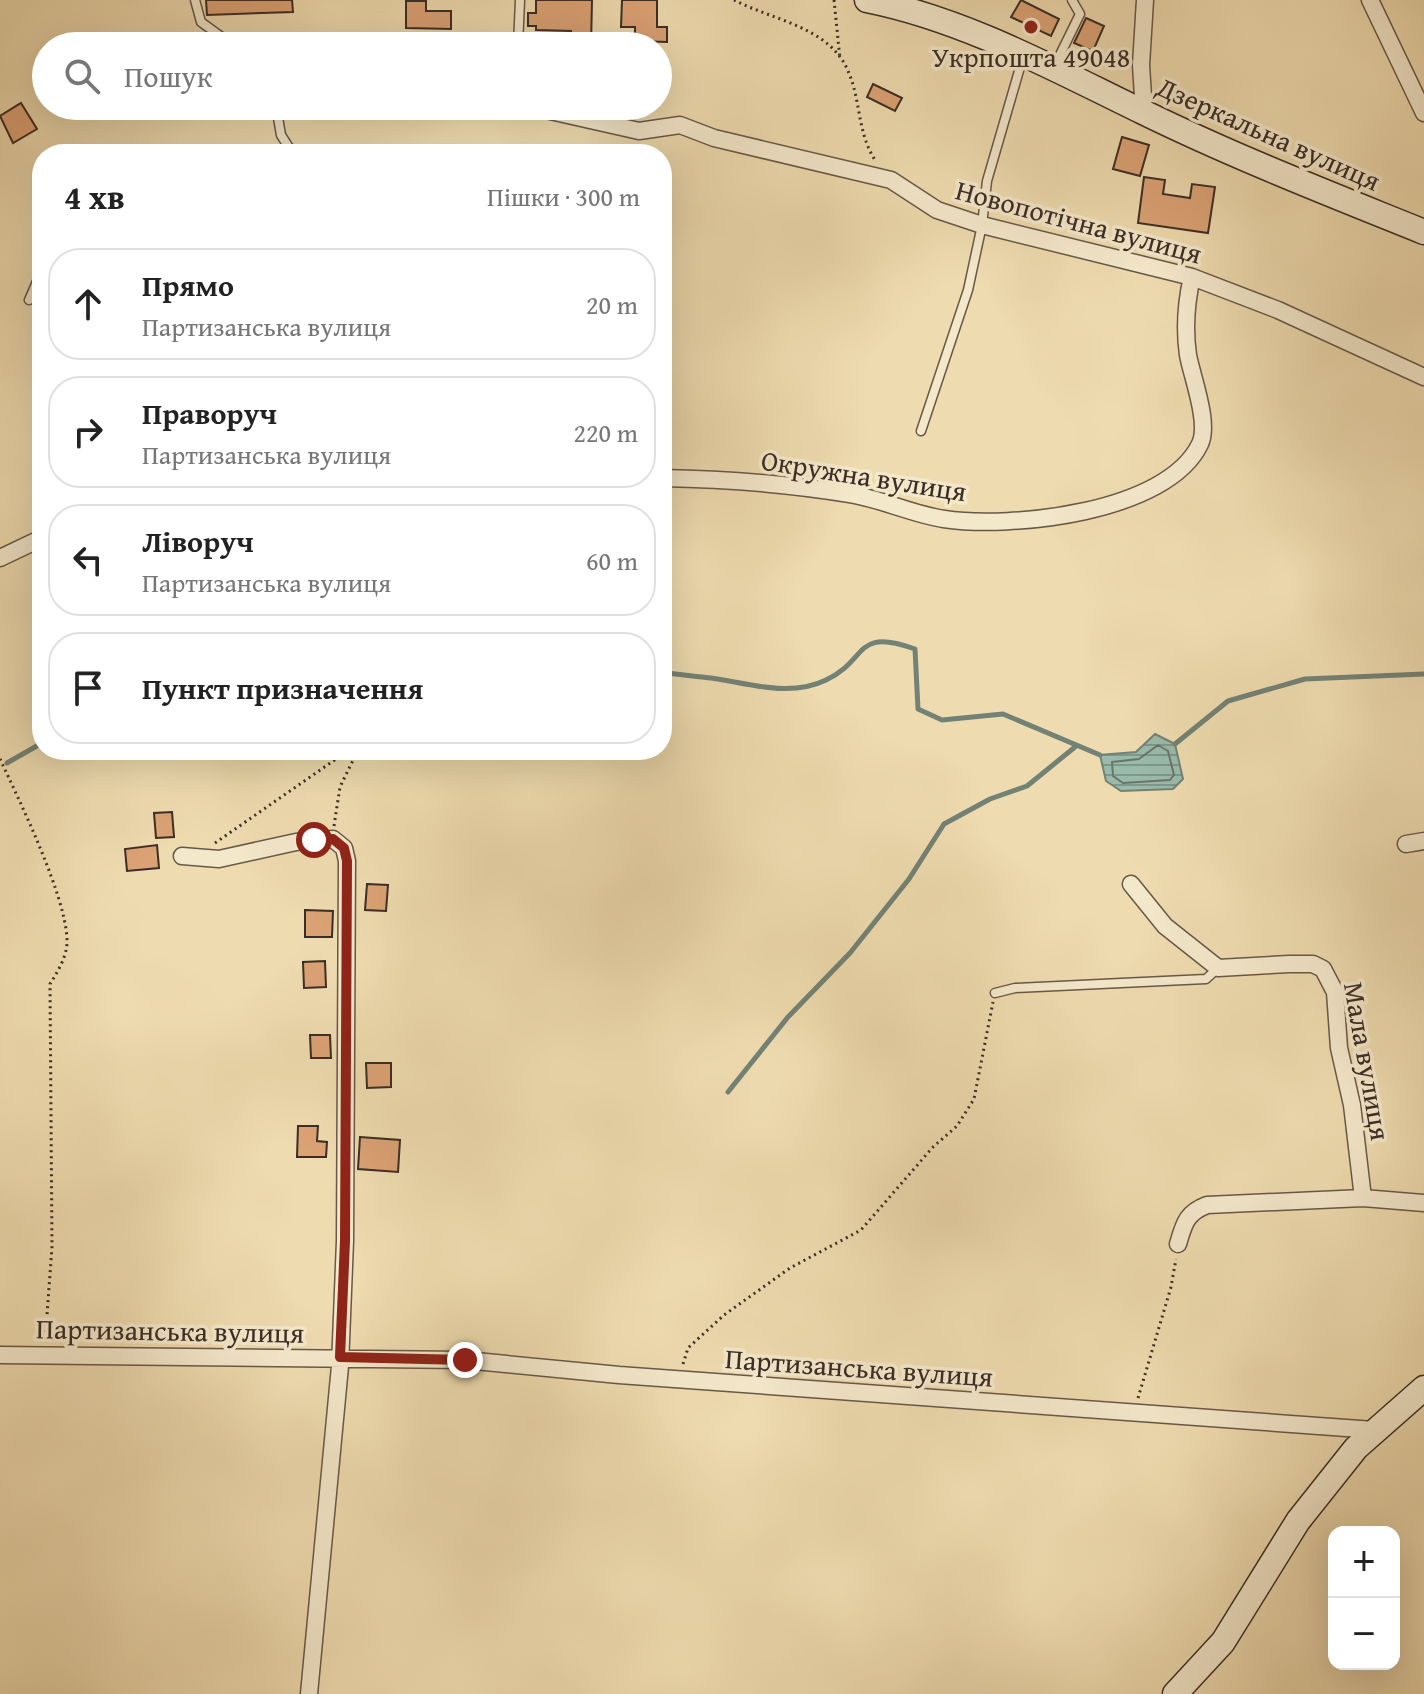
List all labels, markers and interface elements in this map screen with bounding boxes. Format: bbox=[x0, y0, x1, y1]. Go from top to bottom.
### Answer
marker: Укрпошта 49048 bbox=[1022, 18, 1040, 36]
search box bbox=[32, 32, 672, 120]
place label: Укрпошта 49048 bbox=[932, 36, 1130, 77]
icon: search bbox=[60, 54, 104, 98]
text: Пошук bbox=[124, 54, 212, 98]
street label: Дзеркальна вулиця bbox=[1150, 65, 1387, 201]
street label: Новопотічна вулиця bbox=[951, 168, 1207, 274]
text: 4 хв bbox=[64, 172, 125, 221]
text: Пішки · 300 m bbox=[487, 177, 640, 216]
text: Прямо bbox=[142, 263, 234, 307]
icon: ahead bbox=[66, 282, 110, 326]
text: 20 m bbox=[586, 285, 638, 324]
text: Партизанська вулиця bbox=[142, 307, 391, 346]
text: Праворуч bbox=[142, 391, 277, 435]
icon: right bbox=[66, 410, 110, 454]
text: 220 m bbox=[573, 413, 638, 452]
text: Партизанська вулиця bbox=[142, 435, 391, 474]
street label: Окружна вулиця bbox=[758, 439, 970, 511]
text: Ліворуч bbox=[142, 519, 254, 563]
icon: left bbox=[66, 538, 110, 582]
text: 60 m bbox=[586, 541, 638, 580]
text: Партизанська вулиця bbox=[142, 563, 391, 602]
icon: arrive bbox=[66, 666, 110, 710]
text: Пункт призначення bbox=[142, 666, 423, 710]
route start bbox=[296, 822, 332, 858]
street label: Мала вулиця bbox=[1334, 979, 1402, 1143]
street label: Партизанська вулиця bbox=[36, 1307, 304, 1353]
street label: Партизанська вулиця bbox=[724, 1337, 994, 1397]
route end bbox=[447, 1342, 483, 1378]
map controls bbox=[1328, 1526, 1400, 1670]
button: + bbox=[1328, 1526, 1400, 1598]
button: − bbox=[1328, 1598, 1400, 1670]

